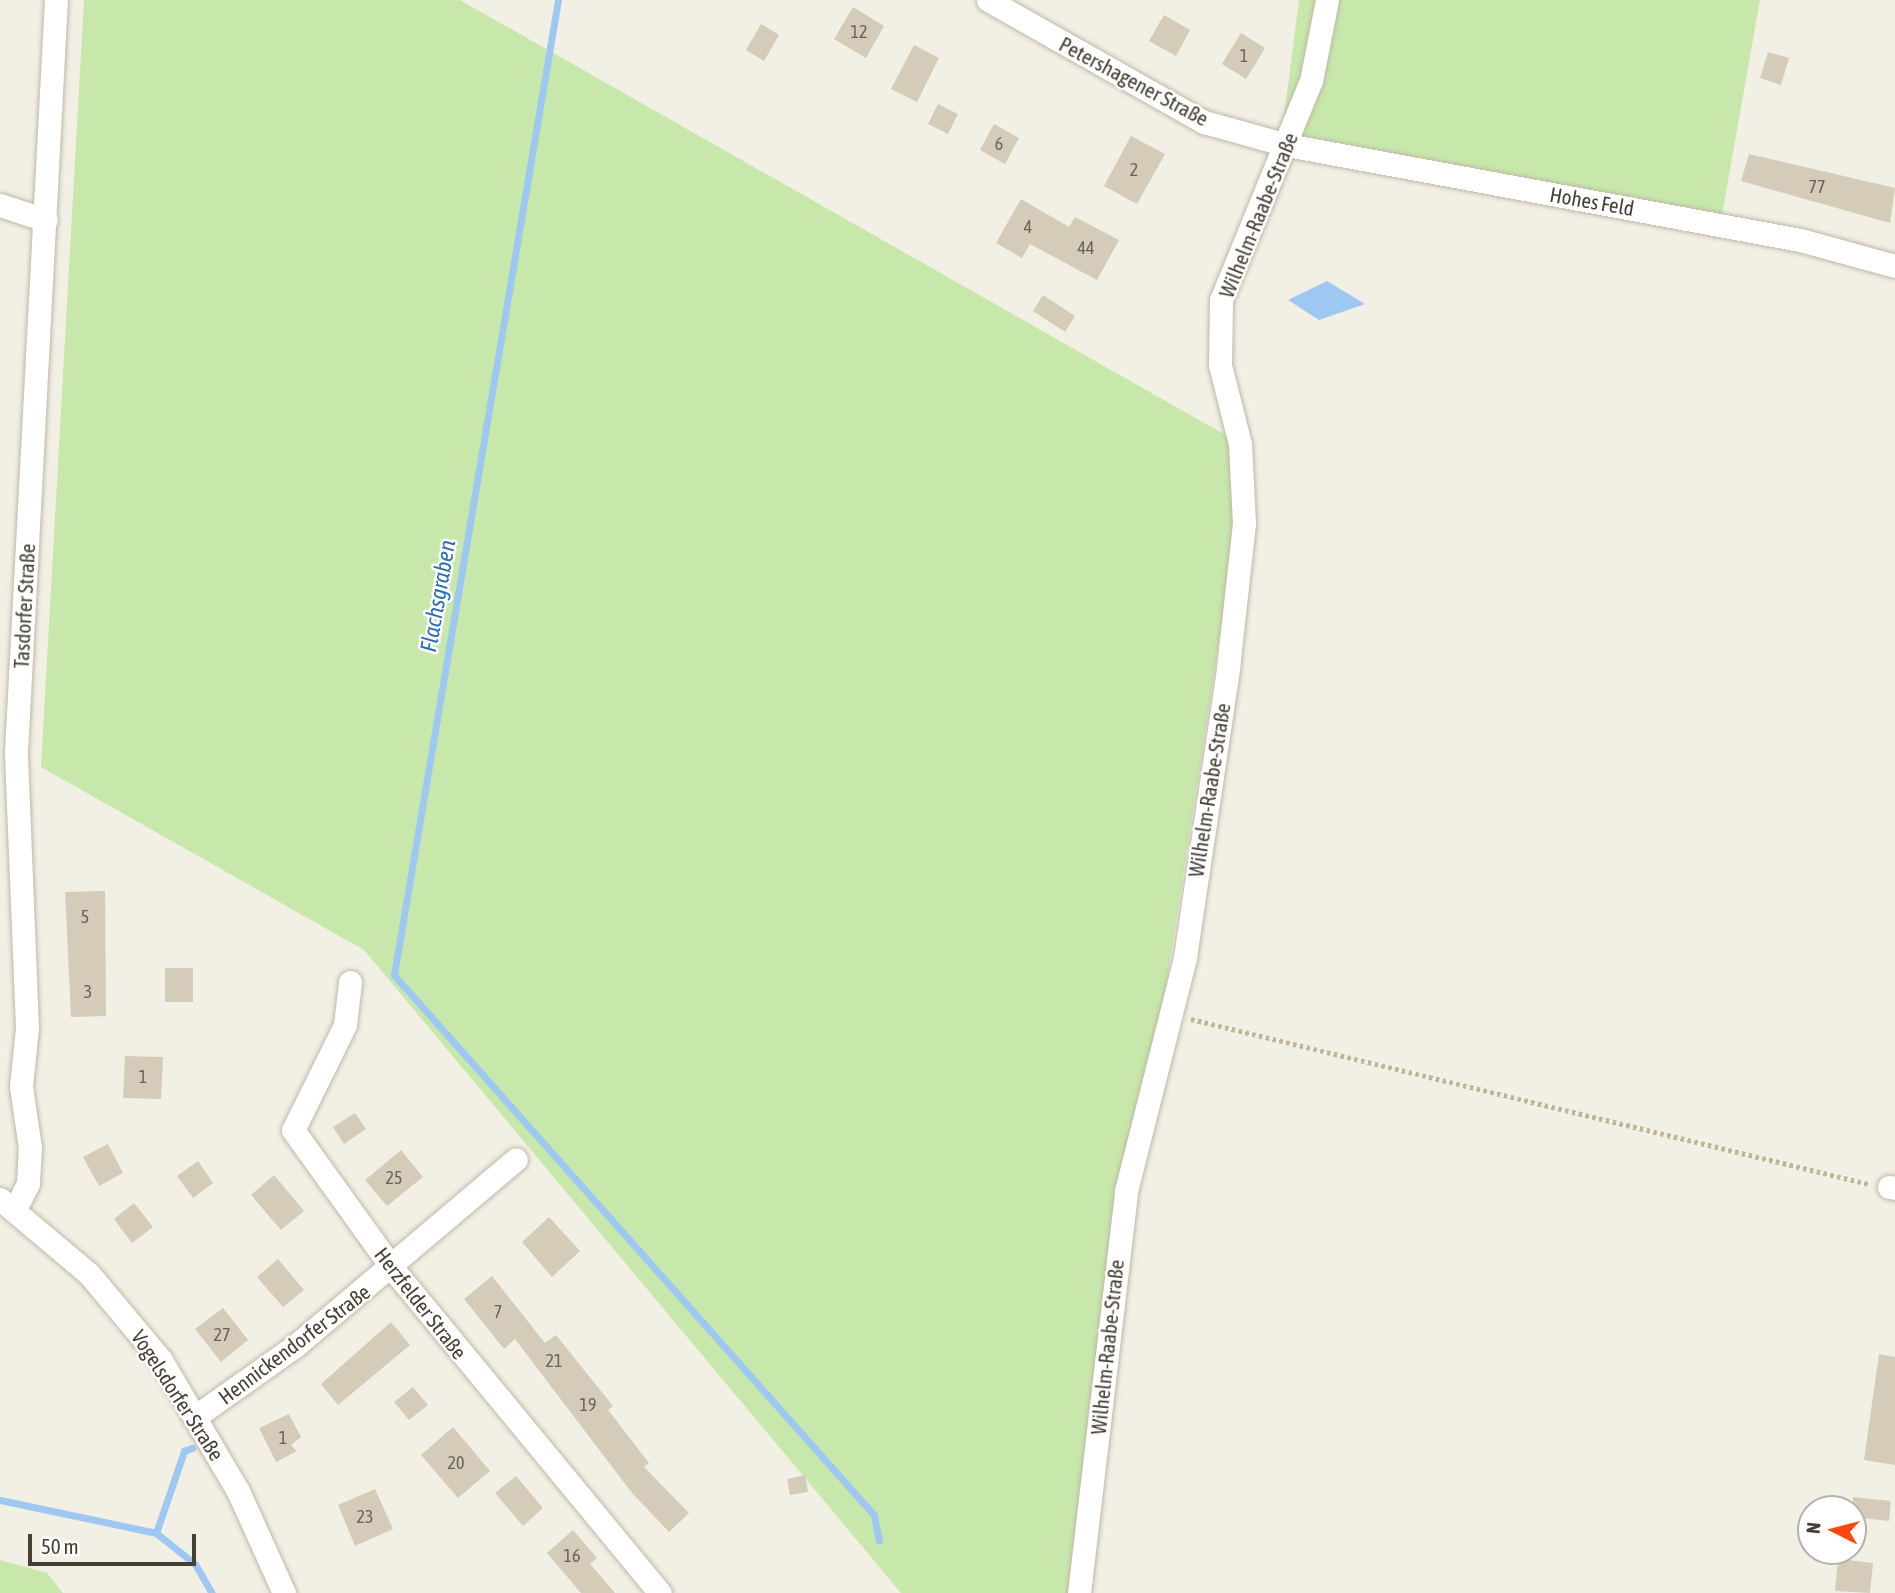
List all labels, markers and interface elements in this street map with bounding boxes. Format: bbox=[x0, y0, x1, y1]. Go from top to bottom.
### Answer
house number: 12 bbox=[851, 21, 867, 43]
street label: Petershagener Straße bbox=[1055, 31, 1213, 131]
house number: 1 bbox=[1240, 45, 1248, 67]
street label: Wilhelm-Raabe-Straße bbox=[1213, 129, 1303, 301]
house number: 6 bbox=[995, 133, 1003, 155]
house number: 2 bbox=[1130, 159, 1138, 181]
house number: 77 bbox=[1809, 176, 1825, 198]
street label: Hohes Feld bbox=[1548, 181, 1636, 221]
house number: 4 bbox=[1024, 216, 1032, 238]
house number: 44 bbox=[1078, 237, 1094, 259]
water label: Flachsgraben bbox=[415, 538, 461, 654]
street label: Tasdorfer Straße bbox=[8, 543, 40, 669]
street label: Wilhelm-Raabe-Straße bbox=[1183, 701, 1235, 879]
house number: 5 bbox=[81, 906, 89, 928]
house number: 3 bbox=[84, 981, 92, 1003]
house number: 1 bbox=[139, 1066, 147, 1088]
house number: 25 bbox=[386, 1167, 402, 1189]
street label: Herzfelder Straße bbox=[370, 1242, 472, 1364]
street label: Wilhelm-Raabe-Straße bbox=[1085, 1258, 1129, 1436]
street label: Hennickendorfer Straße bbox=[213, 1279, 375, 1409]
house number: 7 bbox=[494, 1301, 502, 1323]
house number: 27 bbox=[214, 1324, 230, 1346]
street label: Vogelsdorfer Straße bbox=[126, 1325, 230, 1465]
house number: 21 bbox=[546, 1350, 562, 1372]
house number: 19 bbox=[580, 1394, 596, 1416]
house number: 1 bbox=[279, 1427, 287, 1449]
house number: 20 bbox=[448, 1452, 464, 1474]
north arrow bbox=[1797, 1495, 1867, 1565]
house number: 23 bbox=[357, 1506, 373, 1528]
scale bar bbox=[32, 1520, 200, 1564]
text: N bbox=[1802, 1521, 1825, 1535]
text: 50 m bbox=[41, 1534, 79, 1558]
house number: 16 bbox=[564, 1545, 580, 1567]

